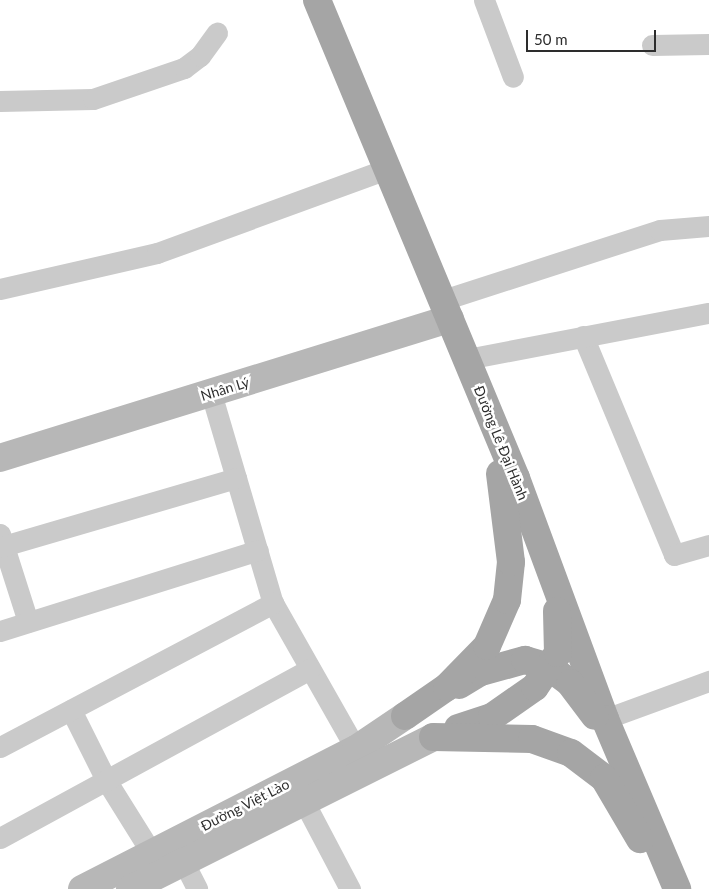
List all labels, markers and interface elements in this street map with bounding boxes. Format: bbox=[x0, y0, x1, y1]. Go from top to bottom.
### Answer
scale bar bbox=[529, 20, 659, 52]
text: 50 m bbox=[534, 30, 568, 48]
street label: Nhân Lý bbox=[199, 374, 251, 404]
street label: Đường Lê Đại Hành bbox=[470, 383, 532, 503]
street label: Đường Việt Lào bbox=[198, 775, 292, 835]

